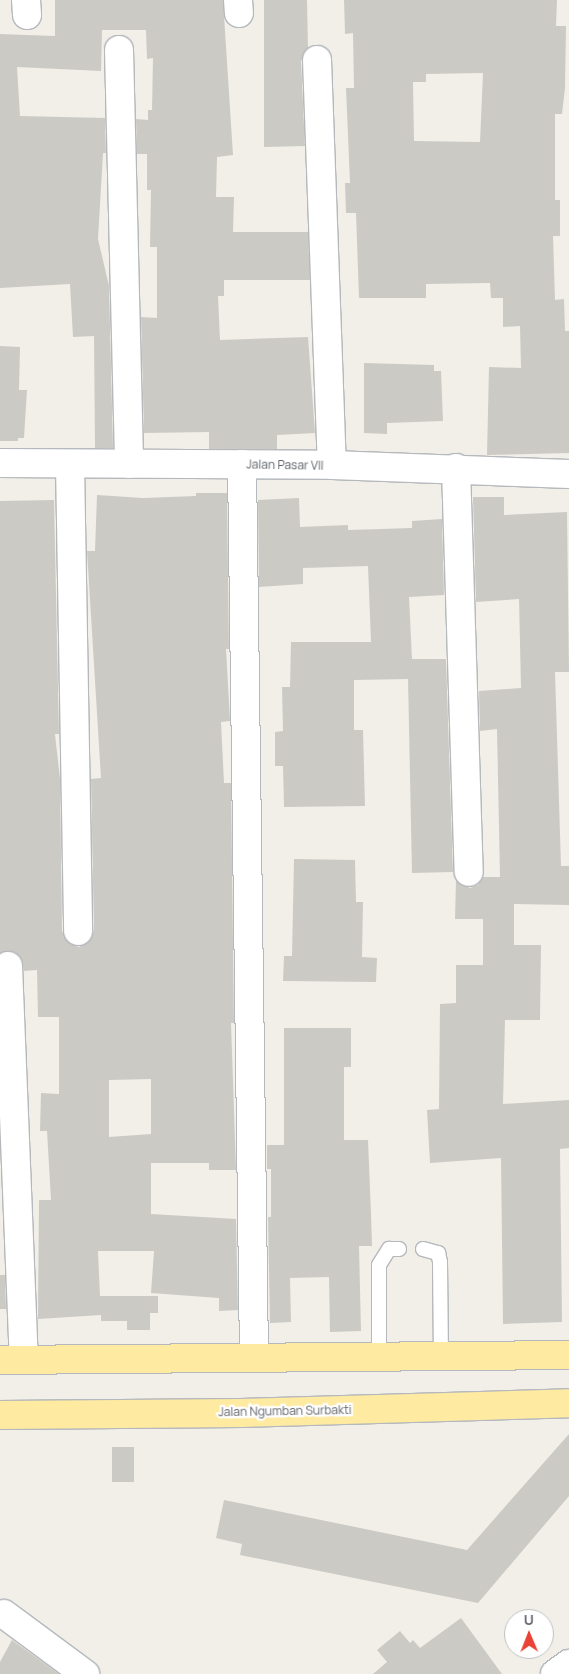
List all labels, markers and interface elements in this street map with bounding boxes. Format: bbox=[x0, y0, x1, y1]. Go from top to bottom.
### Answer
street label: Jalan Pasar VII bbox=[246, 457, 324, 473]
street label: Jalan Ngumban Surbakti bbox=[218, 1403, 352, 1419]
north arrow bbox=[504, 1609, 554, 1659]
text: U bbox=[524, 1610, 534, 1629]

